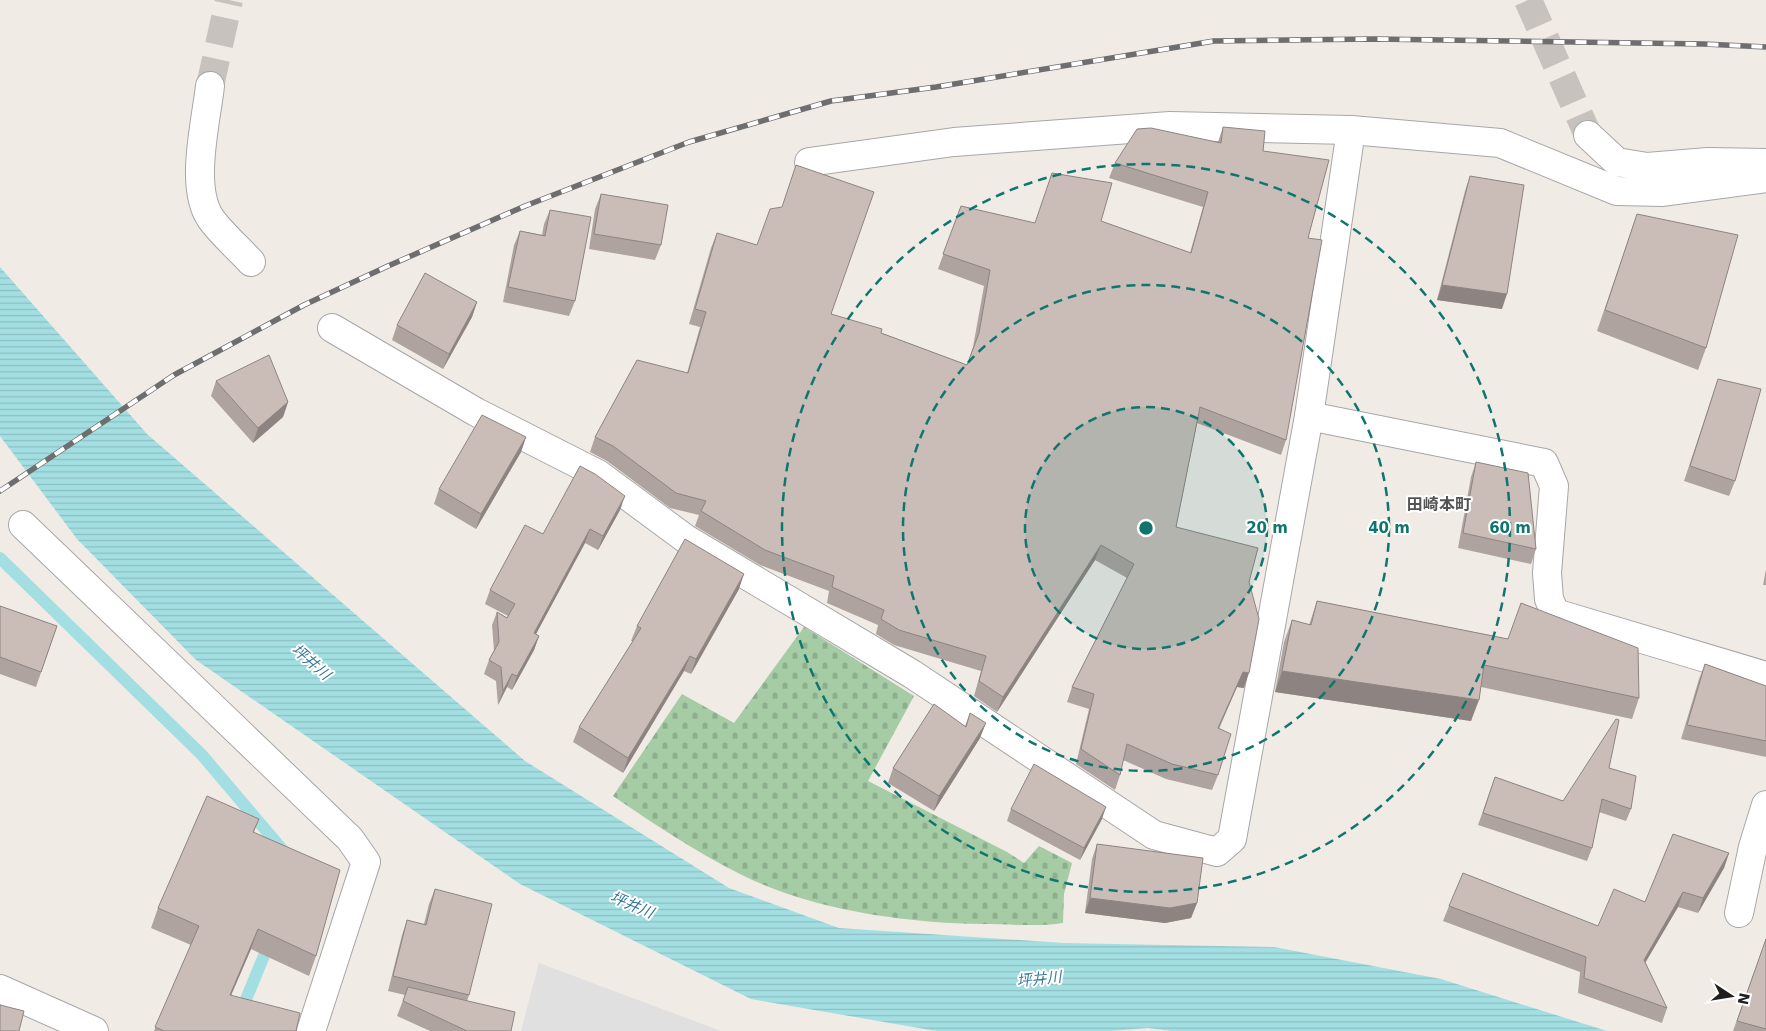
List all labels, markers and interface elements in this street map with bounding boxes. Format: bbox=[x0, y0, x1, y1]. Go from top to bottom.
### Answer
district label: 田崎本町 bbox=[1407, 495, 1471, 514]
centre of rings bbox=[1137, 519, 1155, 537]
text: 20 m bbox=[1246, 519, 1288, 537]
text: 40 m bbox=[1368, 519, 1410, 537]
text: 60 m bbox=[1489, 519, 1531, 537]
water label: 坪井川 bbox=[288, 640, 335, 685]
water label: 坪井川 bbox=[608, 888, 658, 923]
water label: 坪井川 bbox=[1016, 967, 1064, 990]
north arrow bbox=[1706, 971, 1756, 1021]
text: N bbox=[1735, 991, 1753, 1006]

